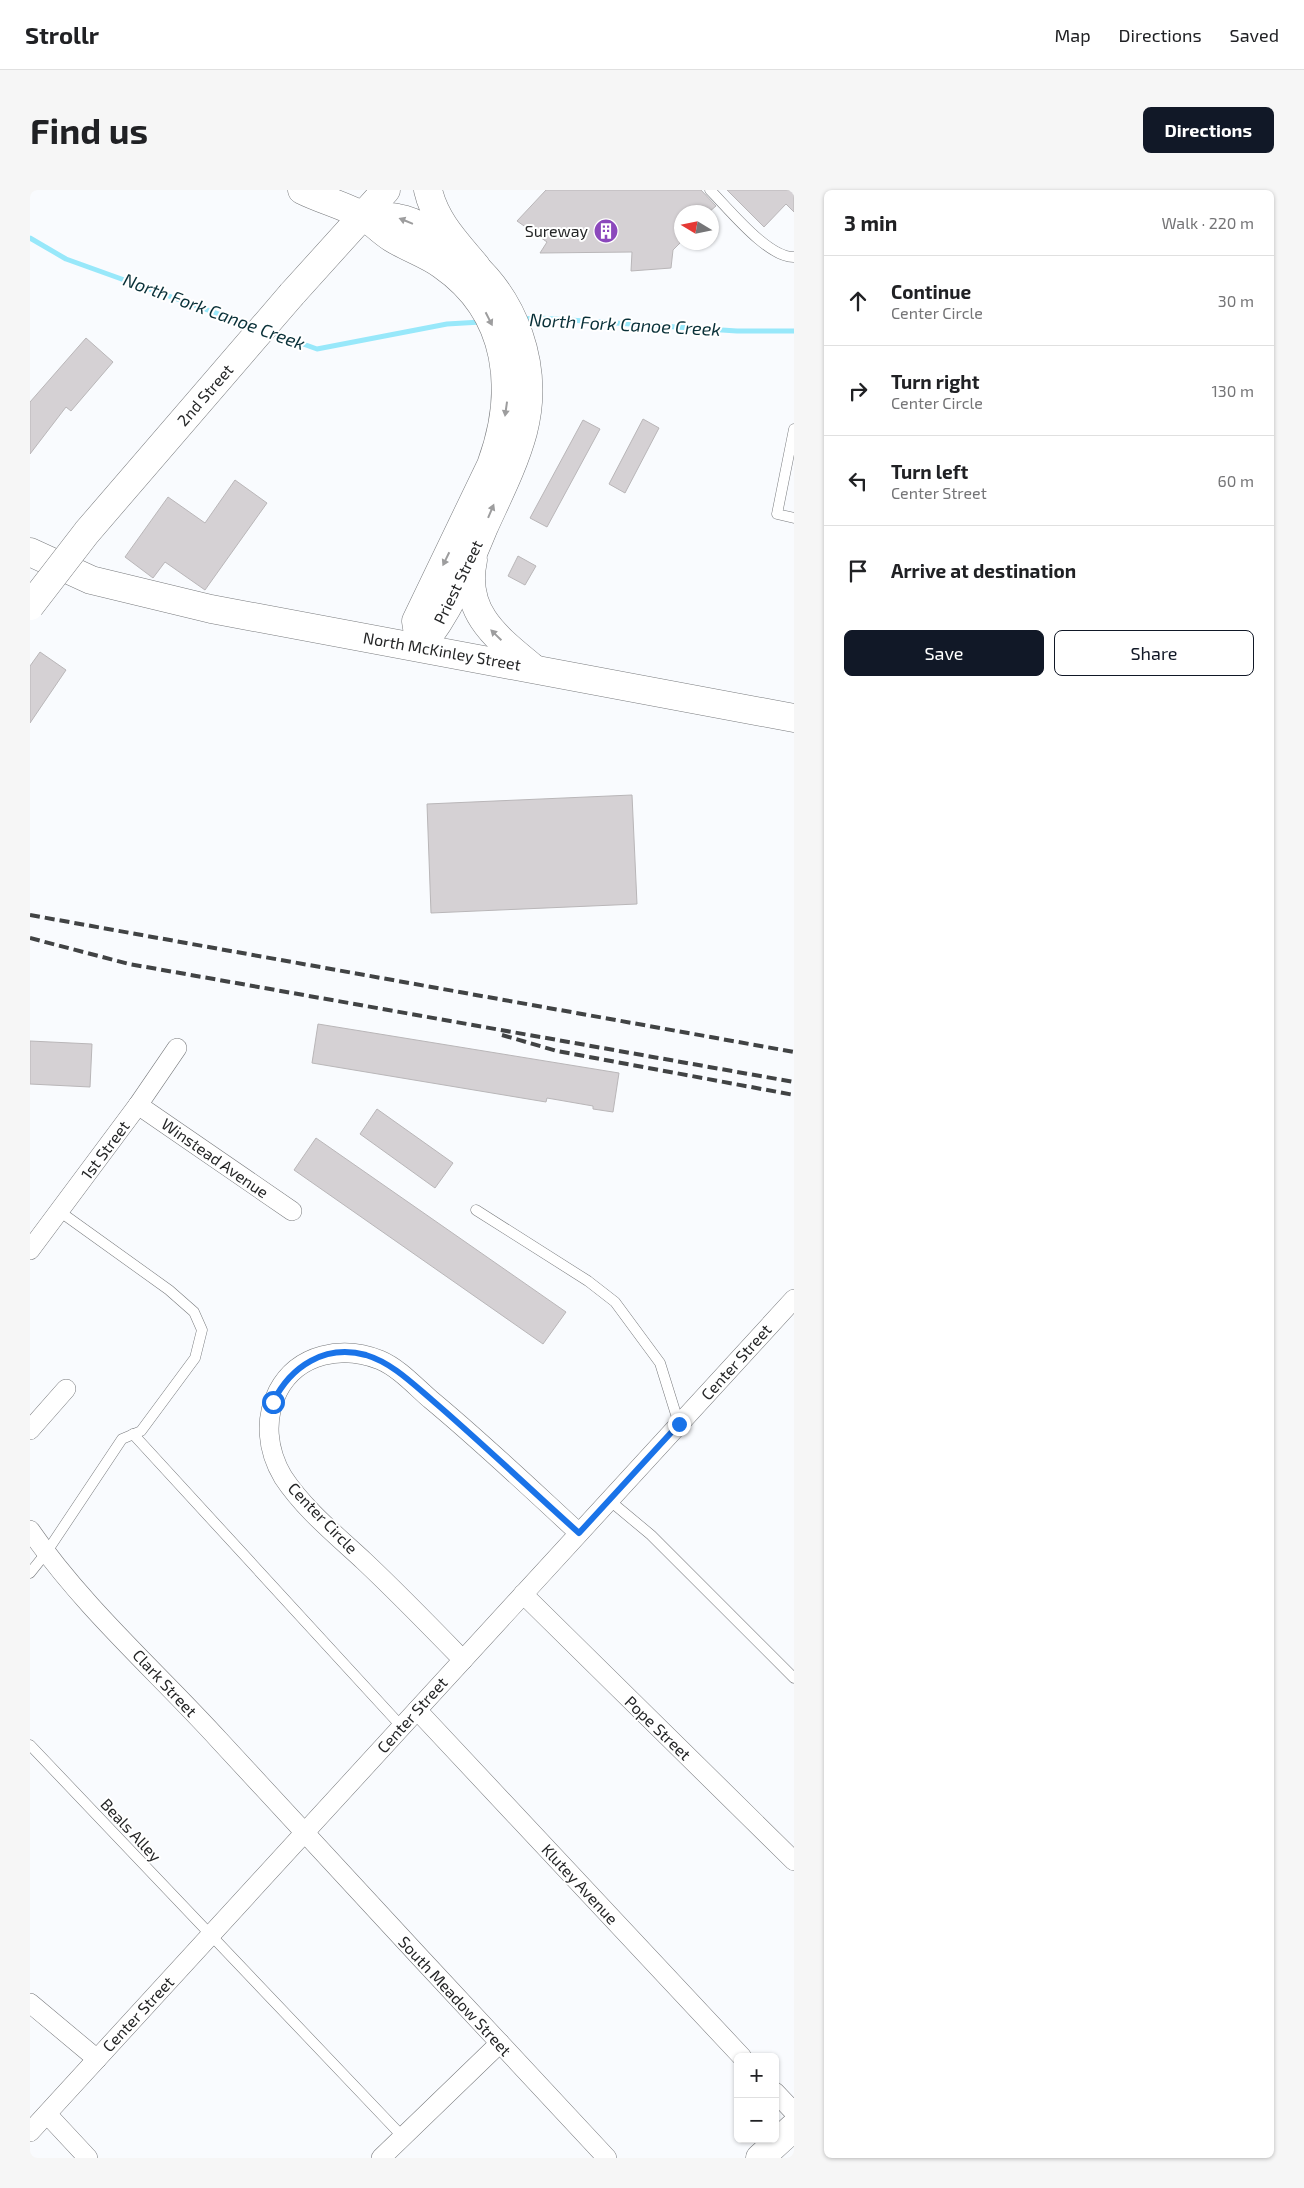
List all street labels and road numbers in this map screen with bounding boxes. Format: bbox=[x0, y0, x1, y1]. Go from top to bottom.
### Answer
street label: 2nd Street bbox=[173, 360, 237, 429]
street label: Priest Street bbox=[429, 537, 486, 627]
street label: North McKinley Street bbox=[362, 627, 522, 674]
street label: Winstead Avenue bbox=[158, 1114, 272, 1202]
street label: 1st Street bbox=[76, 1117, 133, 1183]
street label: Center Street bbox=[697, 1320, 775, 1404]
street label: Center Circle bbox=[285, 1478, 362, 1557]
street label: Clark Street bbox=[129, 1645, 201, 1720]
street label: Center Street bbox=[373, 1673, 451, 1757]
street label: Pope Street bbox=[621, 1692, 695, 1764]
street label: Beals Alley bbox=[97, 1794, 166, 1866]
street label: Klutey Avenue bbox=[538, 1840, 622, 1928]
street label: South Meadow Street bbox=[395, 1932, 516, 2059]
street label: Center Street bbox=[98, 1972, 177, 2055]

